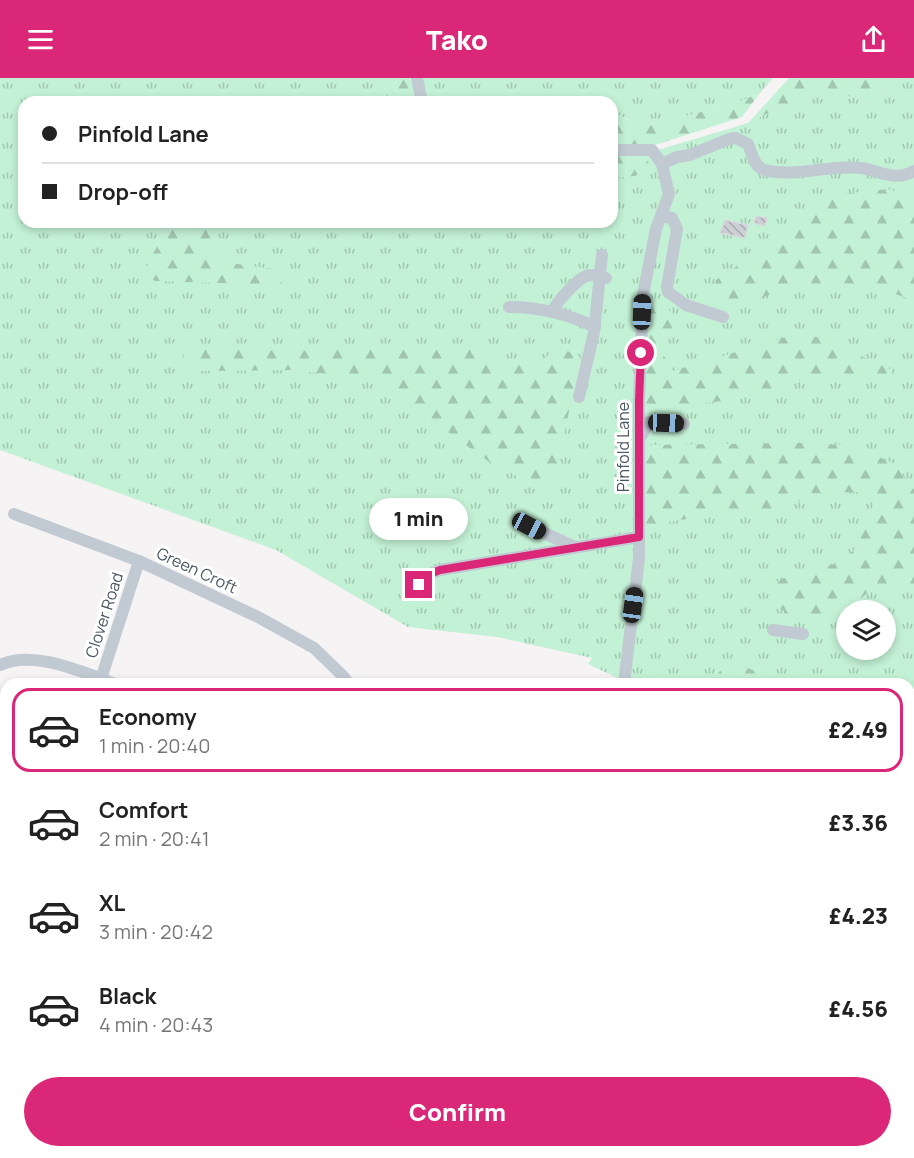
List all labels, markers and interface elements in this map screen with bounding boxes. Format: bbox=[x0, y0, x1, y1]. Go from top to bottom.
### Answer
text: Tako bbox=[426, 21, 488, 58]
icon: menu bbox=[24, 23, 57, 56]
icon: share bbox=[857, 23, 890, 56]
text: Pinfold Lane bbox=[78, 119, 209, 149]
text: Drop-off bbox=[78, 177, 168, 207]
car bbox=[632, 294, 652, 330]
route start bbox=[627, 339, 654, 366]
street label: Pinfold Lane bbox=[612, 402, 634, 492]
car bbox=[648, 413, 684, 433]
callout: 1 min bbox=[370, 498, 468, 540]
text: 1 min bbox=[393, 505, 444, 532]
car bbox=[509, 510, 549, 542]
street label: Green Croft bbox=[153, 542, 241, 598]
street label: Clover Road bbox=[80, 570, 128, 660]
route end bbox=[405, 571, 432, 598]
car bbox=[622, 586, 644, 624]
map controls bbox=[836, 600, 896, 660]
button: layers bbox=[836, 600, 896, 660]
text: Economy bbox=[99, 702, 197, 732]
icon: car bbox=[27, 703, 81, 757]
text: £2.49 bbox=[829, 715, 888, 745]
text: 1 min · 20:40 bbox=[99, 732, 210, 759]
text: Comfort bbox=[99, 795, 188, 825]
icon: car bbox=[27, 796, 81, 850]
text: £3.36 bbox=[829, 808, 888, 838]
text: 2 min · 20:41 bbox=[99, 825, 210, 852]
text: XL bbox=[99, 888, 125, 918]
icon: car bbox=[27, 889, 81, 943]
text: £4.23 bbox=[829, 901, 888, 931]
text: 3 min · 20:42 bbox=[99, 918, 213, 945]
text: Black bbox=[99, 981, 156, 1011]
icon: car bbox=[27, 982, 81, 1036]
text: £4.56 bbox=[829, 994, 888, 1024]
text: 4 min · 20:43 bbox=[99, 1011, 213, 1038]
button: Confirm bbox=[24, 1077, 891, 1146]

